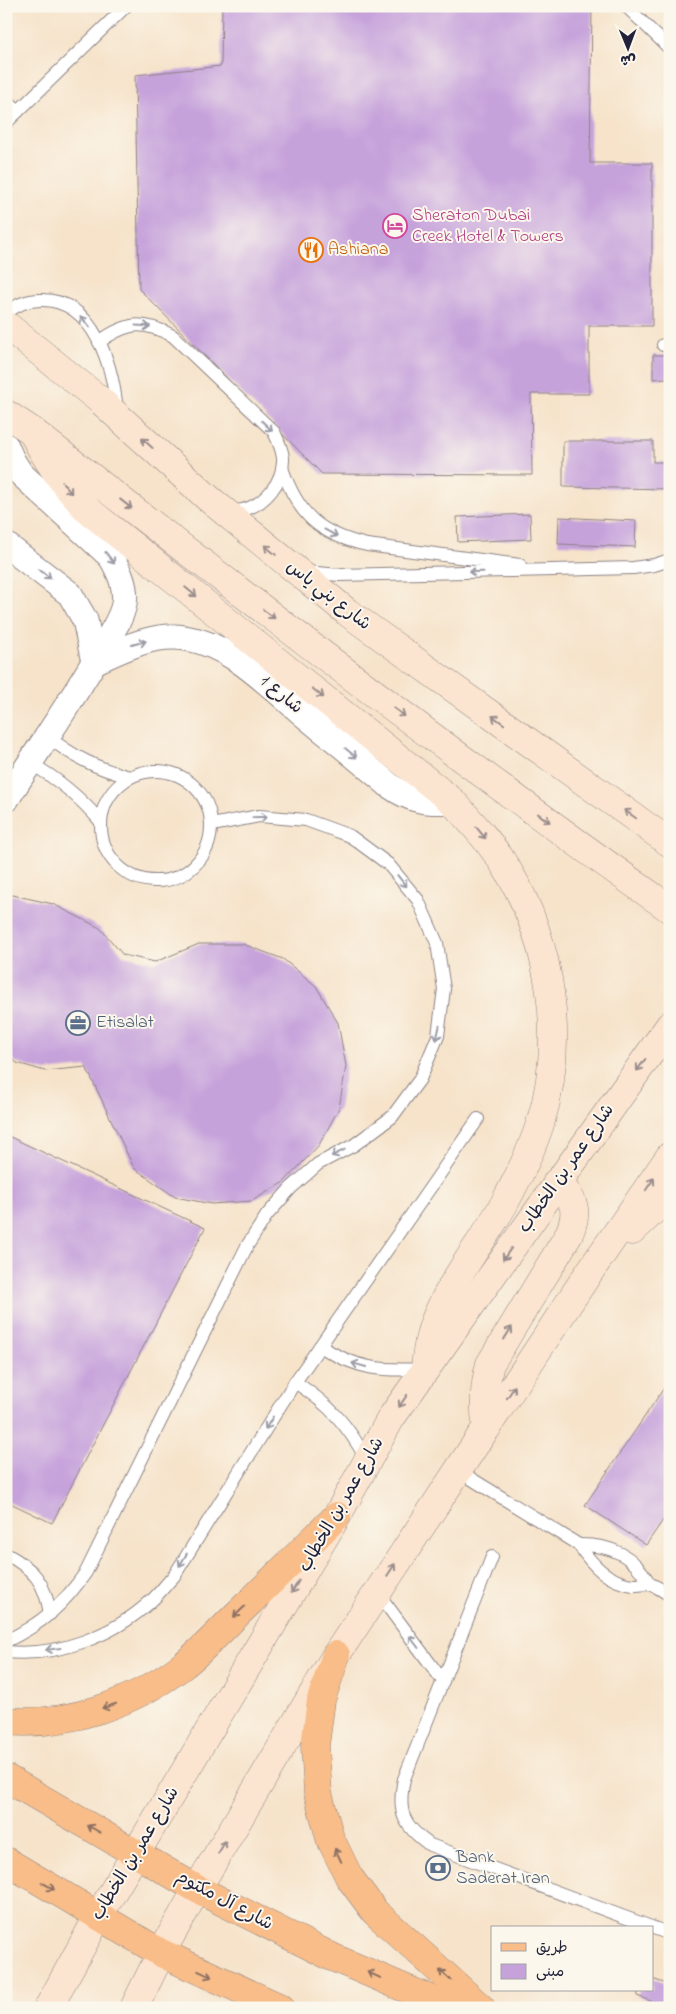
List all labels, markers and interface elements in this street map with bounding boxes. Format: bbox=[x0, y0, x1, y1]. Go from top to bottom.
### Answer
north arrow bbox=[604, 22, 654, 72]
text: ش bbox=[620, 49, 636, 70]
place label: Sheraton Dubai Creek Hotel & Towers bbox=[412, 203, 564, 250]
hotel icon: Sheraton Dubai Creek Hotel & Towers bbox=[382, 213, 408, 239]
restaurant icon: Ashiana bbox=[298, 237, 324, 263]
place label: Ashiana bbox=[328, 237, 388, 263]
one-way arrow bbox=[80, 315, 91, 328]
one-way arrow bbox=[135, 321, 151, 330]
one-way arrow bbox=[261, 420, 274, 432]
one-way arrow bbox=[141, 437, 154, 449]
one-way arrow bbox=[61, 481, 72, 494]
one-way arrow bbox=[119, 499, 132, 510]
one-way arrow bbox=[323, 529, 338, 538]
one-way arrow bbox=[263, 544, 276, 555]
one-way arrow bbox=[104, 551, 115, 564]
street label: شارع بني ياس bbox=[279, 555, 376, 638]
one-way arrow bbox=[468, 567, 484, 577]
one-way arrow bbox=[38, 569, 51, 580]
one-way arrow bbox=[184, 587, 198, 597]
one-way arrow bbox=[262, 609, 276, 619]
one-way arrow bbox=[131, 638, 147, 647]
street label: شارع 1 bbox=[254, 669, 308, 721]
one-way arrow bbox=[311, 688, 324, 699]
one-way arrow bbox=[392, 707, 406, 717]
one-way arrow bbox=[491, 715, 505, 725]
one-way arrow bbox=[344, 747, 357, 759]
one-way arrow bbox=[623, 809, 637, 819]
one-way arrow bbox=[251, 812, 267, 822]
one-way arrow bbox=[536, 813, 550, 824]
one-way arrow bbox=[475, 826, 486, 839]
one-way arrow bbox=[397, 874, 408, 887]
office icon: Etisalat bbox=[65, 1010, 91, 1036]
place label: Etisalat bbox=[96, 1010, 154, 1036]
one-way arrow bbox=[433, 1024, 442, 1040]
one-way arrow bbox=[636, 1057, 646, 1071]
street label: شارع عمر بن الخطاب bbox=[513, 1099, 621, 1239]
one-way arrow bbox=[331, 1149, 346, 1158]
one-way arrow bbox=[645, 1177, 655, 1191]
one-way arrow bbox=[501, 1247, 512, 1260]
one-way arrow bbox=[503, 1326, 513, 1340]
one-way arrow bbox=[352, 1360, 368, 1370]
one-way arrow bbox=[506, 1385, 516, 1399]
one-way arrow bbox=[398, 1394, 408, 1408]
one-way arrow bbox=[264, 1415, 274, 1429]
street label: شارع عمر بن الخطاب bbox=[293, 1433, 391, 1577]
one-way arrow bbox=[177, 1553, 187, 1567]
one-way arrow bbox=[386, 1564, 396, 1578]
one-way arrow bbox=[290, 1579, 299, 1594]
one-way arrow bbox=[233, 1606, 246, 1618]
one-way arrow bbox=[409, 1635, 419, 1649]
one-way arrow bbox=[46, 1645, 62, 1655]
one-way arrow bbox=[101, 1701, 117, 1711]
street label: شارع عمر بن الخطاب bbox=[86, 1782, 186, 1926]
one-way arrow bbox=[86, 1824, 101, 1834]
one-way arrow bbox=[217, 1840, 228, 1854]
place label: Bank Saderat Iran bbox=[455, 1845, 550, 1892]
one-way arrow bbox=[333, 1848, 343, 1863]
bank icon: Bank Saderat Iran bbox=[425, 1855, 451, 1881]
street label: شارع آل مكتوم bbox=[171, 1864, 277, 1938]
one-way arrow bbox=[41, 1881, 55, 1891]
legend bbox=[491, 1926, 654, 1992]
text: طريق bbox=[536, 1937, 568, 1959]
text: مبنى bbox=[536, 1961, 564, 1983]
one-way arrow bbox=[197, 1970, 212, 1979]
one-way arrow bbox=[367, 1970, 382, 1980]
one-way arrow bbox=[438, 1970, 451, 1981]

